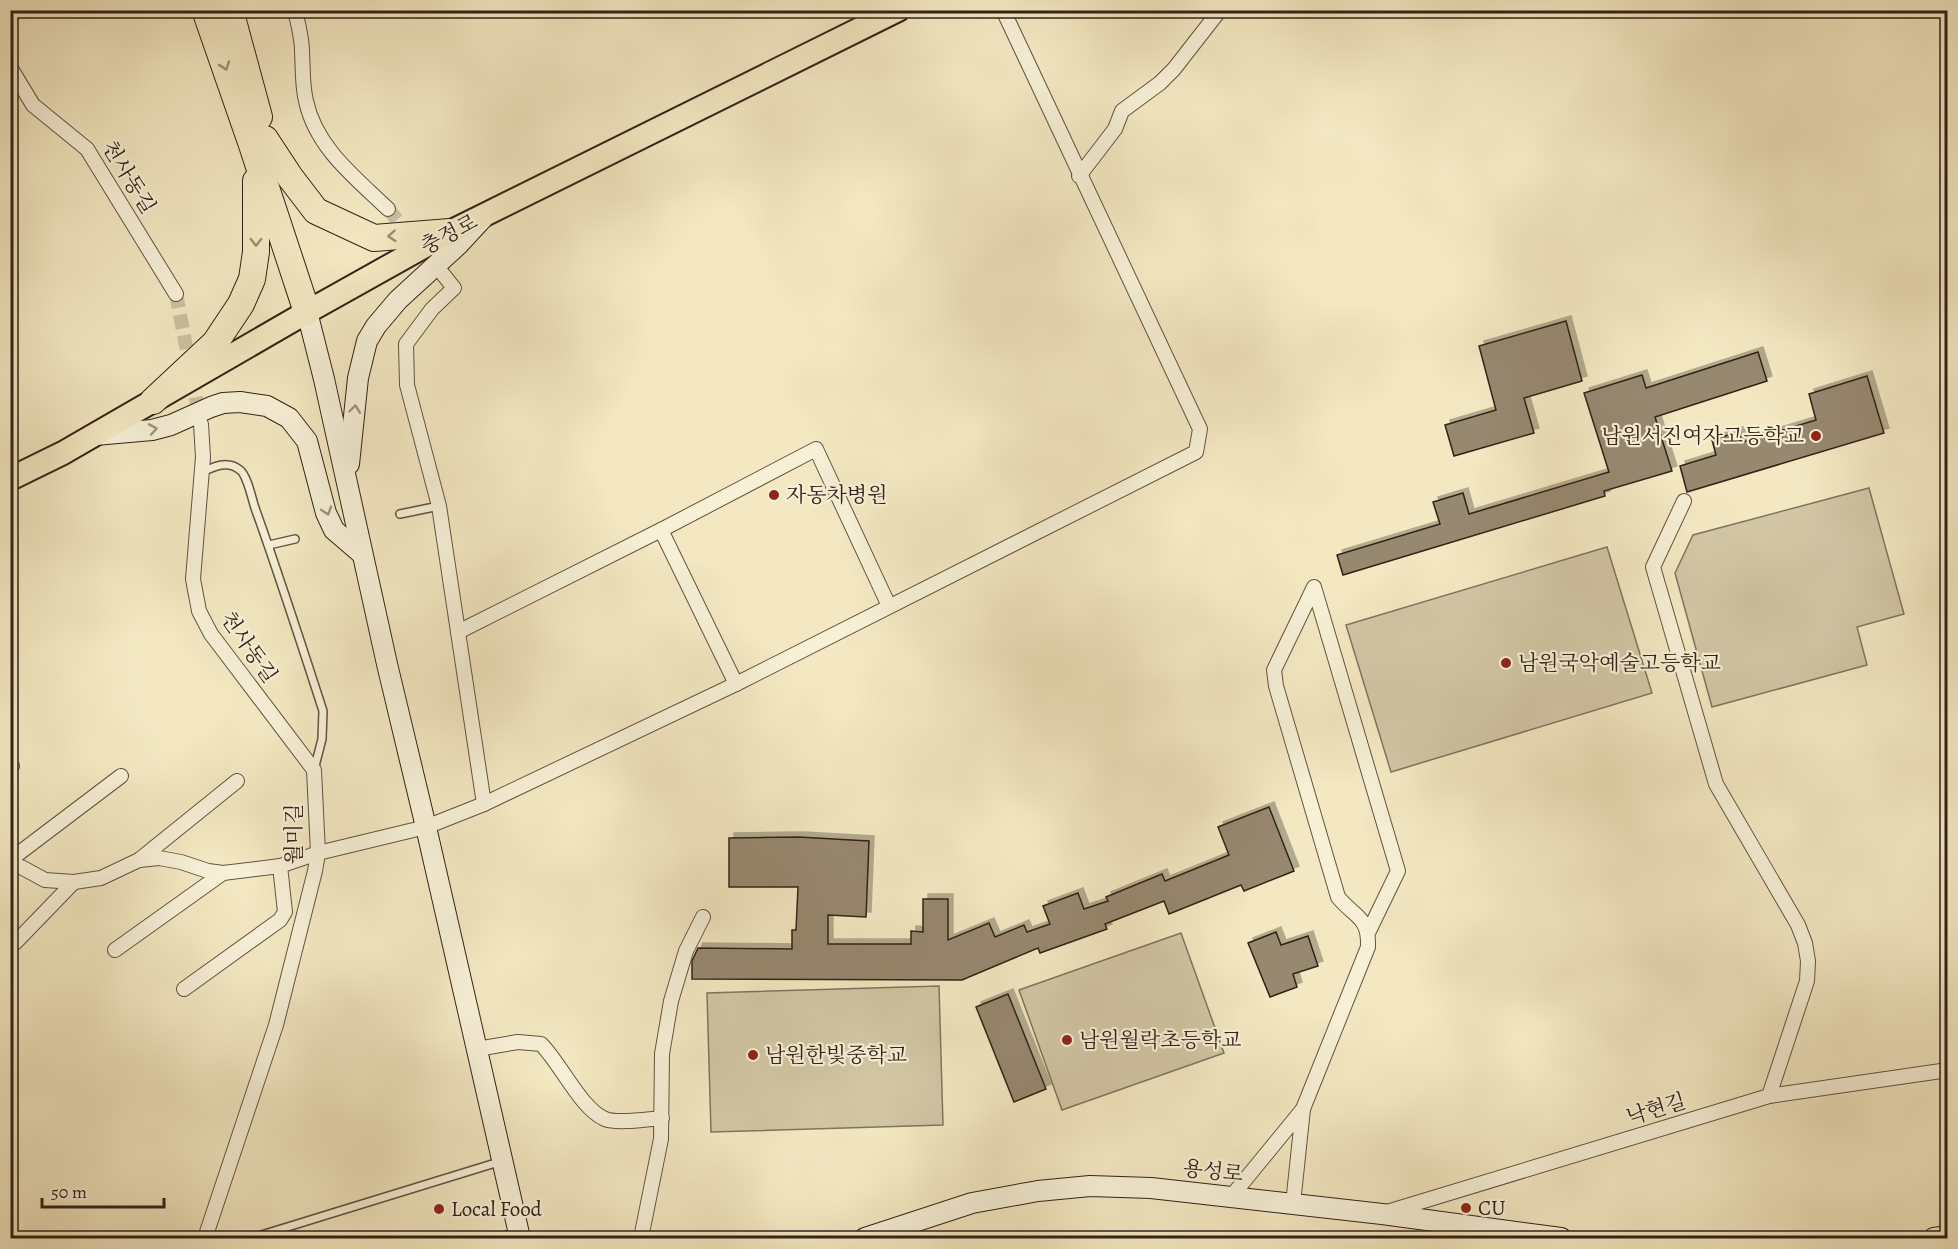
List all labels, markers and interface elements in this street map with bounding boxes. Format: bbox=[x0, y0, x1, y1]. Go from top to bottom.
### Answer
one-way arrow bbox=[217, 60, 230, 71]
street label: 천사동길 bbox=[96, 135, 162, 219]
street label: 충정로 bbox=[416, 207, 482, 261]
one-way arrow bbox=[388, 230, 397, 243]
one-way arrow bbox=[250, 237, 262, 246]
one-way arrow bbox=[348, 404, 360, 413]
place label: 남원서진여자고등학교 bbox=[1601, 422, 1804, 450]
one-way arrow bbox=[148, 423, 158, 436]
marker: 남원서진여자고등학교 bbox=[1809, 429, 1823, 443]
place label: 자동차병원 bbox=[786, 481, 887, 509]
marker: 자동차병원 bbox=[767, 488, 781, 502]
one-way arrow bbox=[320, 505, 332, 516]
street label: 천사동길 bbox=[214, 606, 284, 688]
place label: 남원국악예술고등학교 bbox=[1518, 649, 1721, 677]
marker: 남원국악예술고등학교 bbox=[1499, 656, 1513, 670]
street label: 월미길 bbox=[280, 804, 308, 864]
place label: 남원월락초등학교 bbox=[1079, 1026, 1241, 1054]
marker: 남원월락초등학교 bbox=[1060, 1033, 1074, 1047]
place label: 남원한빛중학교 bbox=[765, 1041, 907, 1069]
marker: 남원한빛중학교 bbox=[746, 1048, 760, 1062]
street label: 낙현길 bbox=[1623, 1087, 1689, 1131]
street label: 용성로 bbox=[1181, 1154, 1245, 1188]
scale bar bbox=[42, 1171, 164, 1209]
text: 50 m bbox=[51, 1180, 87, 1204]
place label: CU bbox=[1478, 1194, 1505, 1222]
place label: Local Food bbox=[451, 1195, 543, 1223]
marker: CU bbox=[1459, 1201, 1473, 1215]
marker: Local Food bbox=[432, 1202, 446, 1216]

